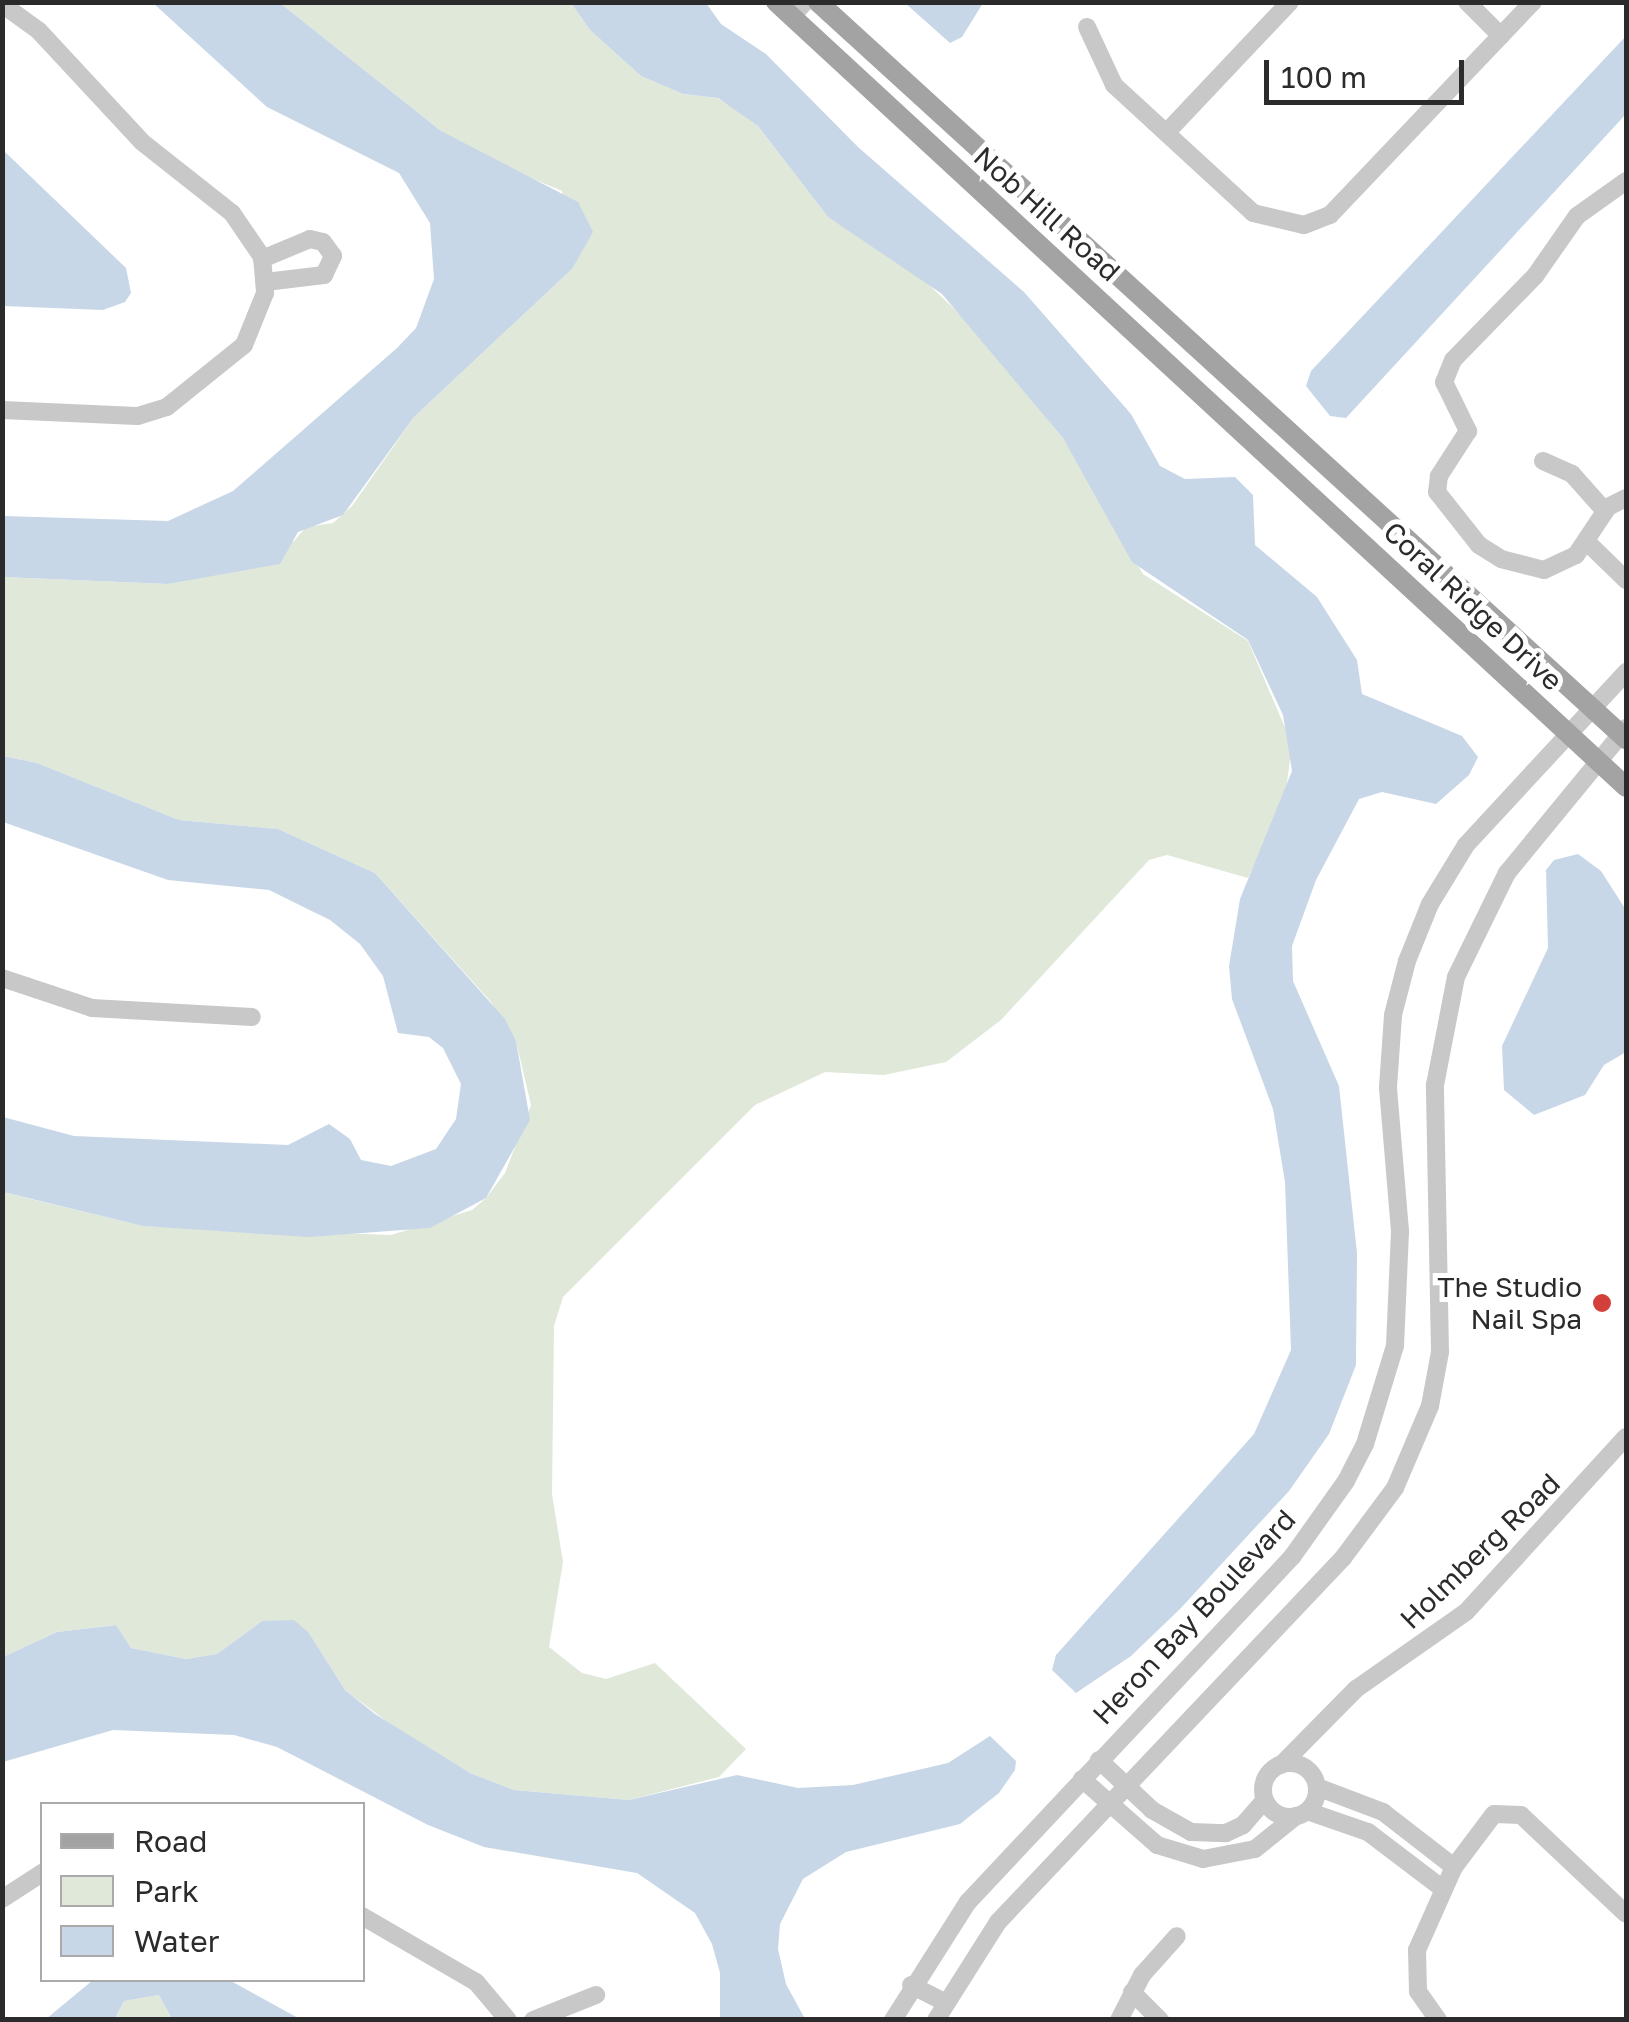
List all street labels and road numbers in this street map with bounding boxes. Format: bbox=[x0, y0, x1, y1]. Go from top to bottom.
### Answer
street label: Nob Hill Road bbox=[967, 140, 1127, 288]
street label: Coral Ridge Drive bbox=[1377, 515, 1569, 697]
street label: Holmberg Road bbox=[1393, 1466, 1567, 1636]
street label: Heron Bay Boulevard bbox=[1086, 1503, 1302, 1731]

